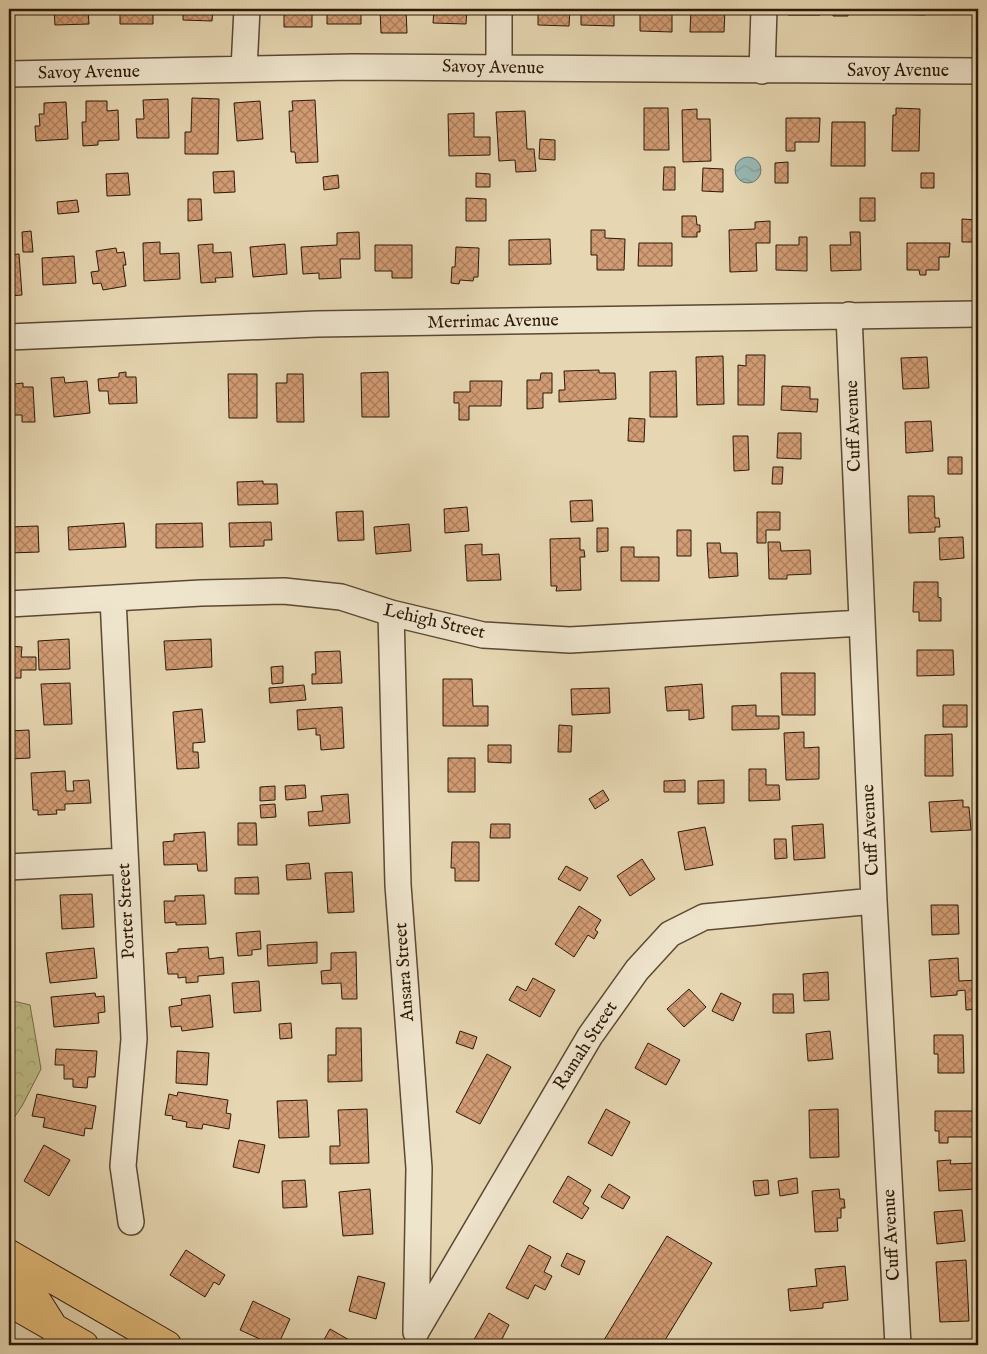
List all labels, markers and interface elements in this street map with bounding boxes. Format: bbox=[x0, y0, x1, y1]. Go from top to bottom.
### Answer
street label: Savoy Avenue bbox=[442, 56, 544, 80]
street label: Savoy Avenue bbox=[847, 60, 949, 83]
street label: Savoy Avenue bbox=[38, 61, 140, 85]
street label: Merrimac Avenue bbox=[427, 309, 559, 335]
street label: Cuff Avenue bbox=[841, 380, 867, 472]
street label: Lehigh Street bbox=[381, 599, 487, 645]
street label: Cuff Avenue bbox=[857, 784, 885, 876]
street label: Porter Street bbox=[113, 862, 141, 960]
street label: Ansara Street bbox=[390, 922, 420, 1023]
street label: Ramah Street bbox=[549, 997, 623, 1095]
street label: Cuff Avenue bbox=[878, 1189, 906, 1281]

